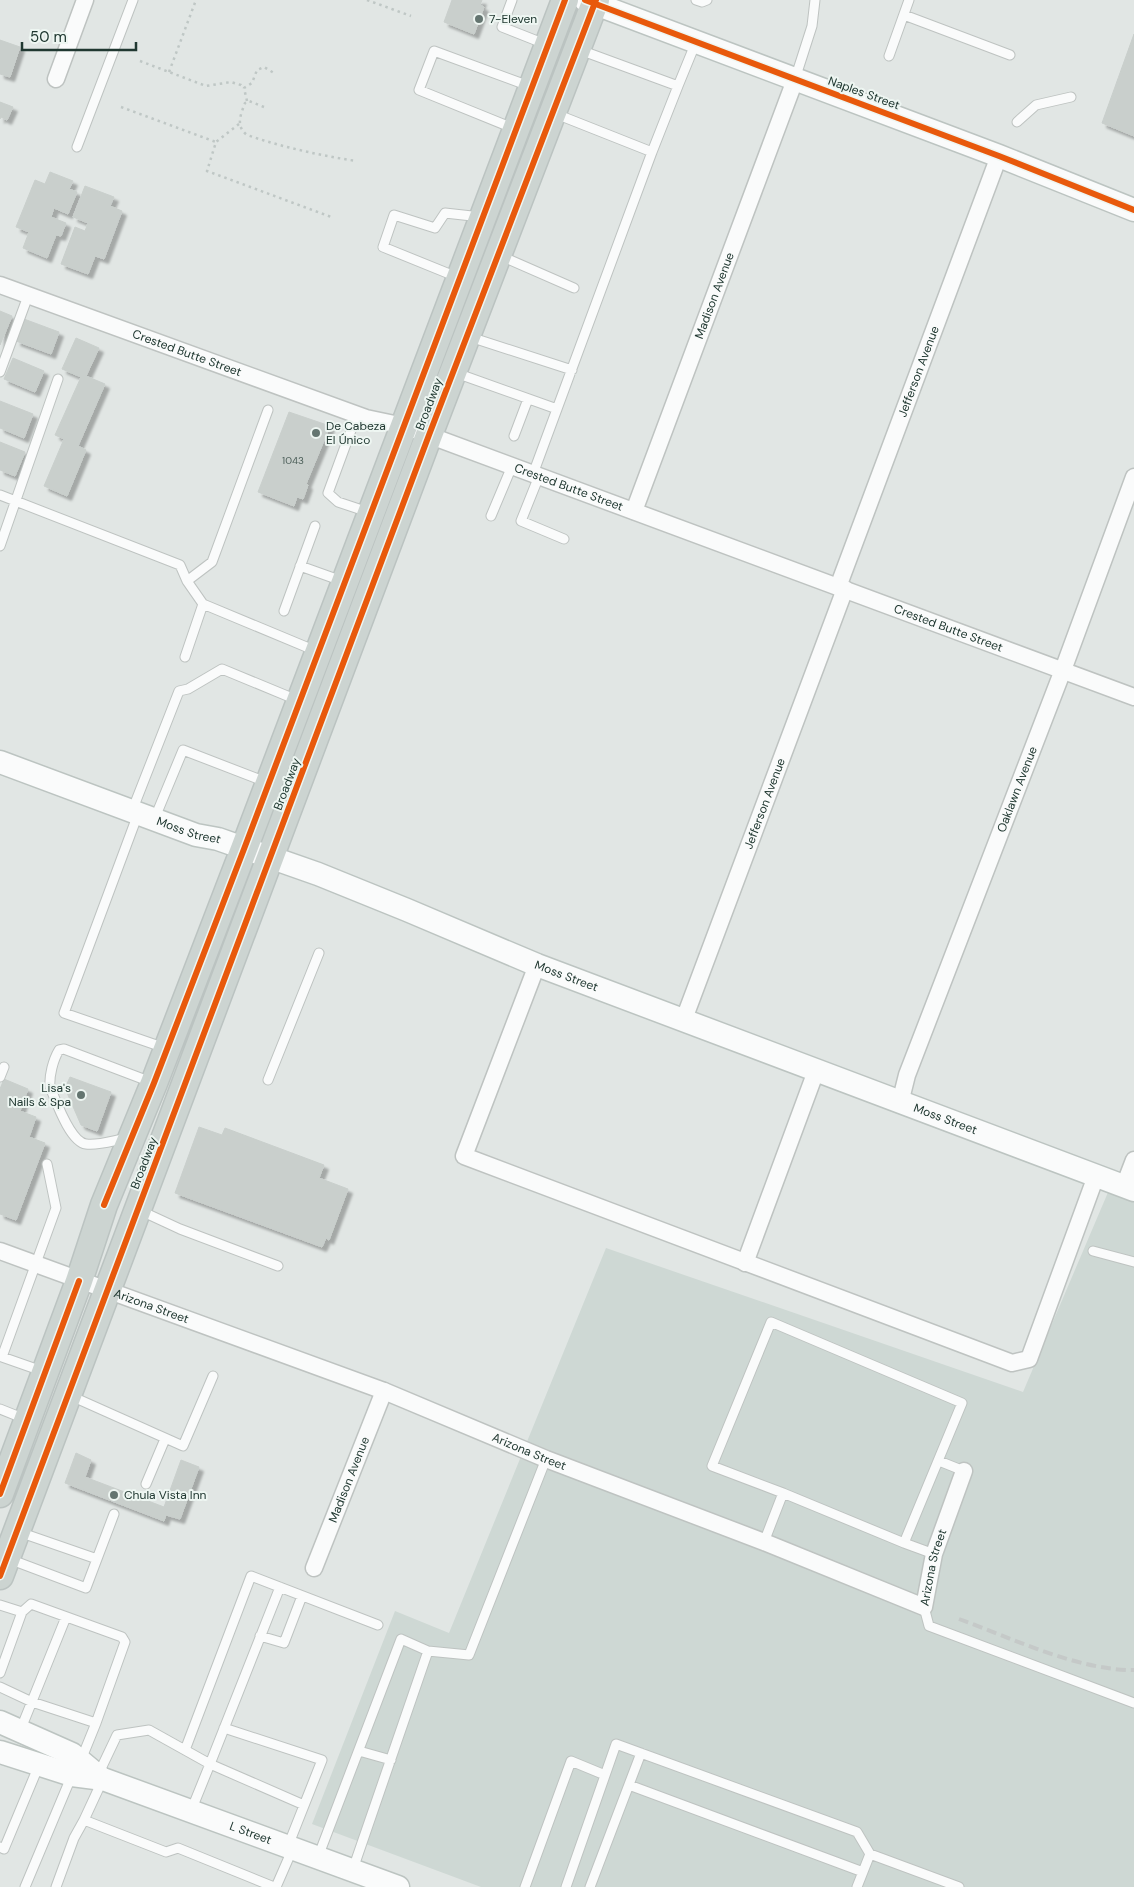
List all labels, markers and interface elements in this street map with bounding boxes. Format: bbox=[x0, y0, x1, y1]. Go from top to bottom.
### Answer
place label: 7-Eleven bbox=[489, 11, 537, 27]
marker: 7-Eleven bbox=[473, 13, 485, 25]
scale bar bbox=[22, 20, 136, 52]
text: 50 m bbox=[30, 27, 67, 47]
street label: Naples Street bbox=[826, 73, 902, 113]
street label: Madison Avenue bbox=[691, 250, 738, 341]
street label: Jefferson Avenue bbox=[894, 324, 943, 419]
street label: Crested Butte Street bbox=[130, 326, 244, 380]
street label: Broadway bbox=[412, 375, 446, 432]
place label: De Cabeza El Único bbox=[326, 418, 386, 448]
marker: De Cabeza El Único bbox=[310, 427, 322, 439]
house number: 1043 bbox=[282, 454, 304, 467]
street label: Crested Butte Street bbox=[512, 460, 626, 515]
street label: Crested Butte Street bbox=[892, 601, 1005, 656]
street label: Oaklawn Avenue bbox=[993, 744, 1041, 835]
street label: Broadway bbox=[270, 755, 304, 812]
street label: Jefferson Avenue bbox=[740, 756, 789, 851]
street label: Moss Street bbox=[154, 813, 224, 848]
street label: Moss Street bbox=[532, 957, 601, 995]
place label: Lisa's Nails & Spa bbox=[8, 1080, 71, 1110]
marker: Lisa's Nails & Spa bbox=[75, 1089, 87, 1101]
street label: Moss Street bbox=[911, 1100, 980, 1138]
street label: Broadway bbox=[127, 1134, 161, 1191]
street label: Arizona Street bbox=[112, 1285, 191, 1327]
street label: Arizona Street bbox=[490, 1429, 569, 1474]
street label: Madison Avenue bbox=[325, 1434, 373, 1525]
place label: Chula Vista Inn bbox=[124, 1487, 207, 1503]
marker: Chula Vista Inn bbox=[108, 1489, 120, 1501]
street label: Arizona Street bbox=[916, 1527, 950, 1607]
street label: L Street bbox=[227, 1818, 274, 1848]

